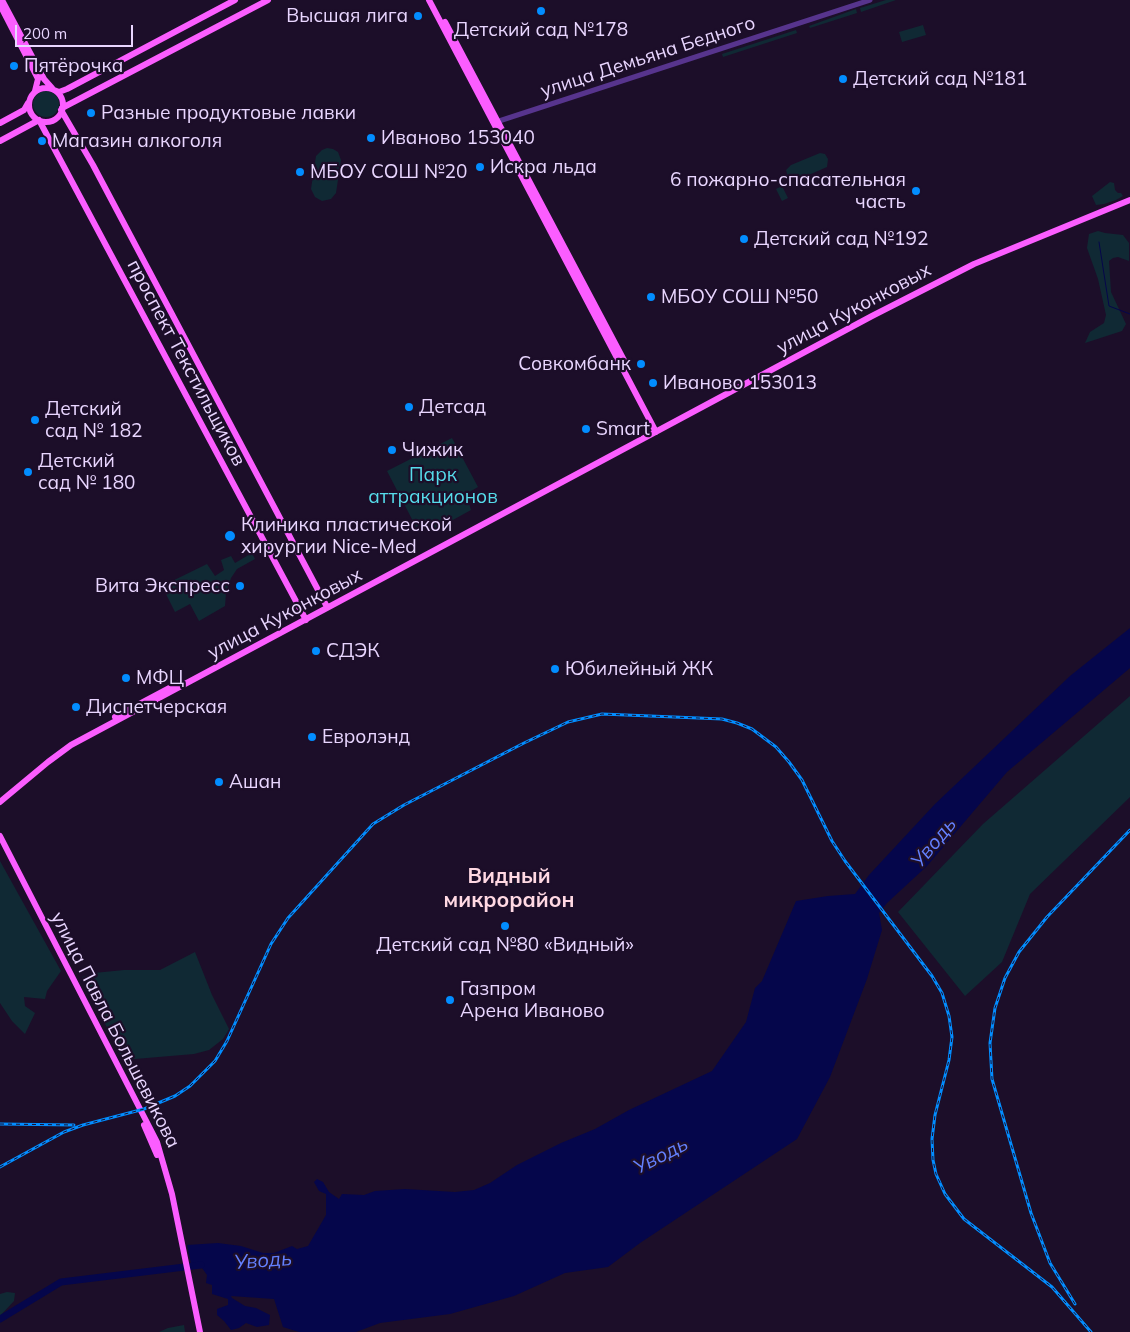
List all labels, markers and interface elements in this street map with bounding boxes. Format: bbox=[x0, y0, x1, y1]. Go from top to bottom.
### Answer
place label: Высшая лига bbox=[286, 5, 408, 27]
marker: Детский сад №178 bbox=[535, 5, 547, 17]
marker: Высшая лига bbox=[412, 10, 424, 22]
street label: улица Демьяна Бедного bbox=[538, 11, 758, 103]
scale bar bbox=[18, 15, 135, 47]
place label: Детский сад №178 bbox=[454, 19, 628, 41]
text: 200 m bbox=[23, 24, 67, 43]
place label: Пятёрочка bbox=[24, 55, 123, 77]
marker: Пятёрочка bbox=[8, 60, 20, 72]
place label: Детский сад №181 bbox=[853, 68, 1027, 90]
marker: Детский сад №181 bbox=[837, 73, 849, 85]
place label: Разные продуктовые лавки bbox=[101, 102, 356, 124]
marker: Разные продуктовые лавки bbox=[85, 107, 97, 119]
place label: Иваново 153040 bbox=[381, 127, 535, 149]
place label: Магазин алкоголя bbox=[52, 130, 222, 152]
marker: Иваново 153040 bbox=[365, 132, 377, 144]
marker: Магазин алкоголя bbox=[36, 135, 48, 147]
place label: Искра льда bbox=[490, 156, 597, 178]
place label: МБОУ СОШ №20 bbox=[310, 161, 467, 183]
marker: Искра льда bbox=[474, 161, 486, 173]
marker: МБОУ СОШ №20 bbox=[294, 166, 306, 178]
place label: 6 пожарно-спасательная часть bbox=[670, 169, 906, 213]
marker: 6 пожарно-спасательная часть bbox=[910, 185, 922, 197]
place label: Детский сад №192 bbox=[754, 228, 928, 250]
marker: Детский сад №192 bbox=[738, 233, 750, 245]
street label: проспект Текстильщиков bbox=[122, 256, 250, 470]
street label: улица Куконковых bbox=[773, 259, 935, 359]
place label: МБОУ СОШ №50 bbox=[661, 286, 818, 308]
marker: МБОУ СОШ №50 bbox=[645, 291, 657, 303]
place label: Совкомбанк bbox=[518, 353, 631, 375]
marker: Совкомбанк bbox=[635, 358, 647, 370]
place label: Иваново 153013 bbox=[663, 372, 817, 394]
marker: Иваново 153013 bbox=[647, 377, 659, 389]
place label: Детсад bbox=[419, 396, 486, 418]
place label: Детский сад № 182 bbox=[45, 398, 142, 442]
marker: Детсад bbox=[403, 401, 415, 413]
marker: Детский сад № 182 bbox=[29, 414, 41, 426]
place label: Smart bbox=[596, 418, 650, 440]
marker: Smart bbox=[580, 423, 592, 435]
place label: Чижик bbox=[402, 439, 463, 461]
marker: Чижик bbox=[386, 444, 398, 456]
place label: Детский сад № 180 bbox=[38, 450, 135, 494]
park label: Парк аттракционов bbox=[368, 464, 498, 508]
marker: Детский сад № 180 bbox=[22, 466, 34, 478]
place label: Клиника пластической хирургии Nice-Med bbox=[241, 514, 452, 558]
marker: Клиника пластической хирургии Nice-Med bbox=[223, 529, 237, 543]
street label: улица Куконковых bbox=[204, 564, 366, 664]
place label: Вита Экспресс bbox=[95, 575, 230, 597]
marker: Вита Экспресс bbox=[234, 580, 246, 592]
place label: СДЭК bbox=[326, 640, 380, 662]
marker: СДЭК bbox=[310, 645, 322, 657]
place label: Юбилейный ЖК bbox=[565, 658, 713, 680]
marker: Юбилейный ЖК bbox=[549, 663, 561, 675]
place label: МФЦ bbox=[136, 667, 184, 689]
marker: МФЦ bbox=[120, 672, 132, 684]
place label: Диспетчерская bbox=[86, 696, 227, 718]
marker: Диспетчерская bbox=[70, 701, 82, 713]
place label: Евролэнд bbox=[322, 726, 410, 748]
marker: Евролэнд bbox=[306, 731, 318, 743]
place label: Ашан bbox=[229, 771, 281, 793]
marker: Ашан bbox=[213, 776, 225, 788]
water label: Уводь bbox=[906, 813, 962, 873]
district label: Видный микрорайон bbox=[444, 864, 574, 914]
street label: улица Павла Большевикова bbox=[45, 908, 185, 1152]
marker: Детский сад №80 «Видный» bbox=[499, 920, 511, 932]
place label: Детский сад №80 «Видный» bbox=[376, 934, 634, 956]
place label: Газпром Арена Иваново bbox=[460, 978, 604, 1022]
marker: Газпром Арена Иваново bbox=[444, 994, 456, 1006]
water label: Уводь bbox=[630, 1132, 692, 1180]
water label: Уводь bbox=[233, 1247, 293, 1275]

